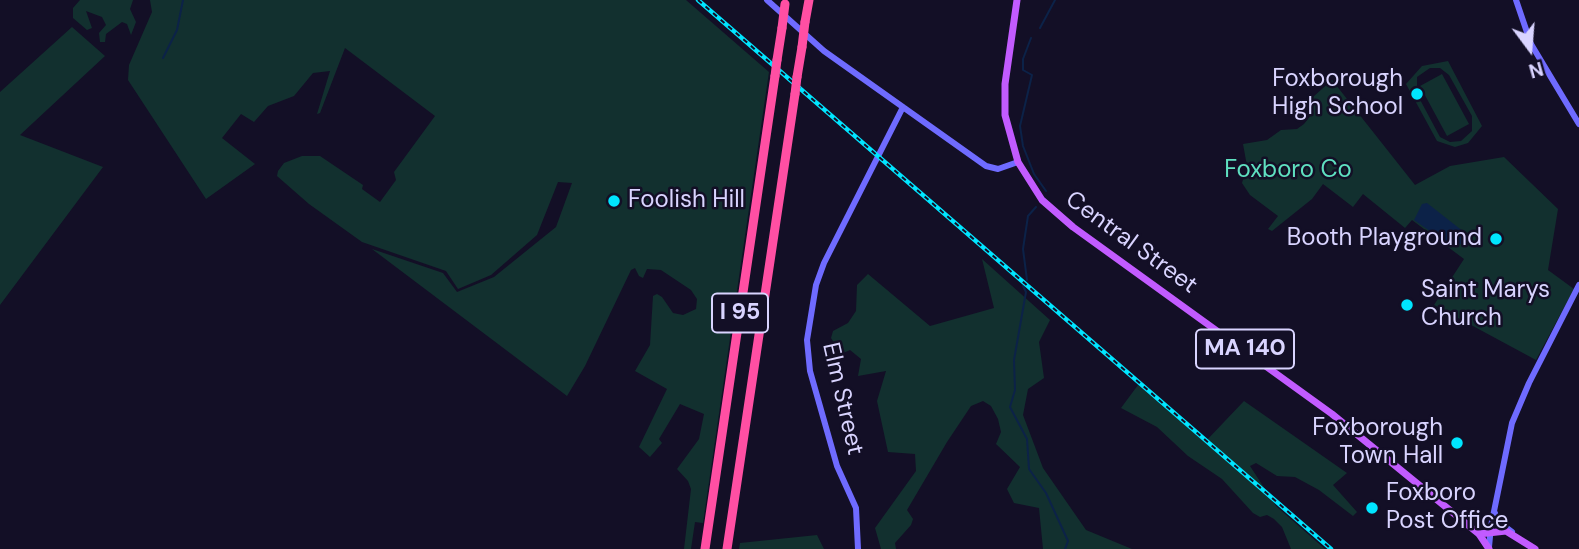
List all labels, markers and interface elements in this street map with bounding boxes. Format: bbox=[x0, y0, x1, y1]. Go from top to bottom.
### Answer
north arrow bbox=[1495, 14, 1565, 84]
text: N bbox=[1526, 56, 1546, 84]
place label: Foxborough High School bbox=[1272, 66, 1403, 122]
marker: Foxborough High School bbox=[1409, 86, 1425, 102]
park label: Foxboro Co bbox=[1224, 157, 1352, 185]
street label: Central Street bbox=[1060, 186, 1202, 300]
place label: Foolish Hill bbox=[628, 187, 745, 215]
marker: Foolish Hill bbox=[606, 193, 622, 209]
place label: Booth Playground bbox=[1287, 225, 1482, 253]
marker: Booth Playground bbox=[1488, 231, 1504, 247]
place label: Saint Marys Church bbox=[1421, 277, 1550, 333]
road number: I 95 bbox=[712, 294, 768, 332]
marker: Saint Marys Church bbox=[1399, 297, 1415, 313]
road number: MA 140 bbox=[1196, 330, 1294, 368]
street label: Elm Street bbox=[815, 340, 869, 458]
place label: Foxborough Town Hall bbox=[1312, 415, 1443, 471]
marker: Foxborough Town Hall bbox=[1449, 435, 1465, 451]
place label: Foxboro Post Office bbox=[1386, 480, 1508, 536]
marker: Foxboro Post Office bbox=[1364, 500, 1380, 516]

